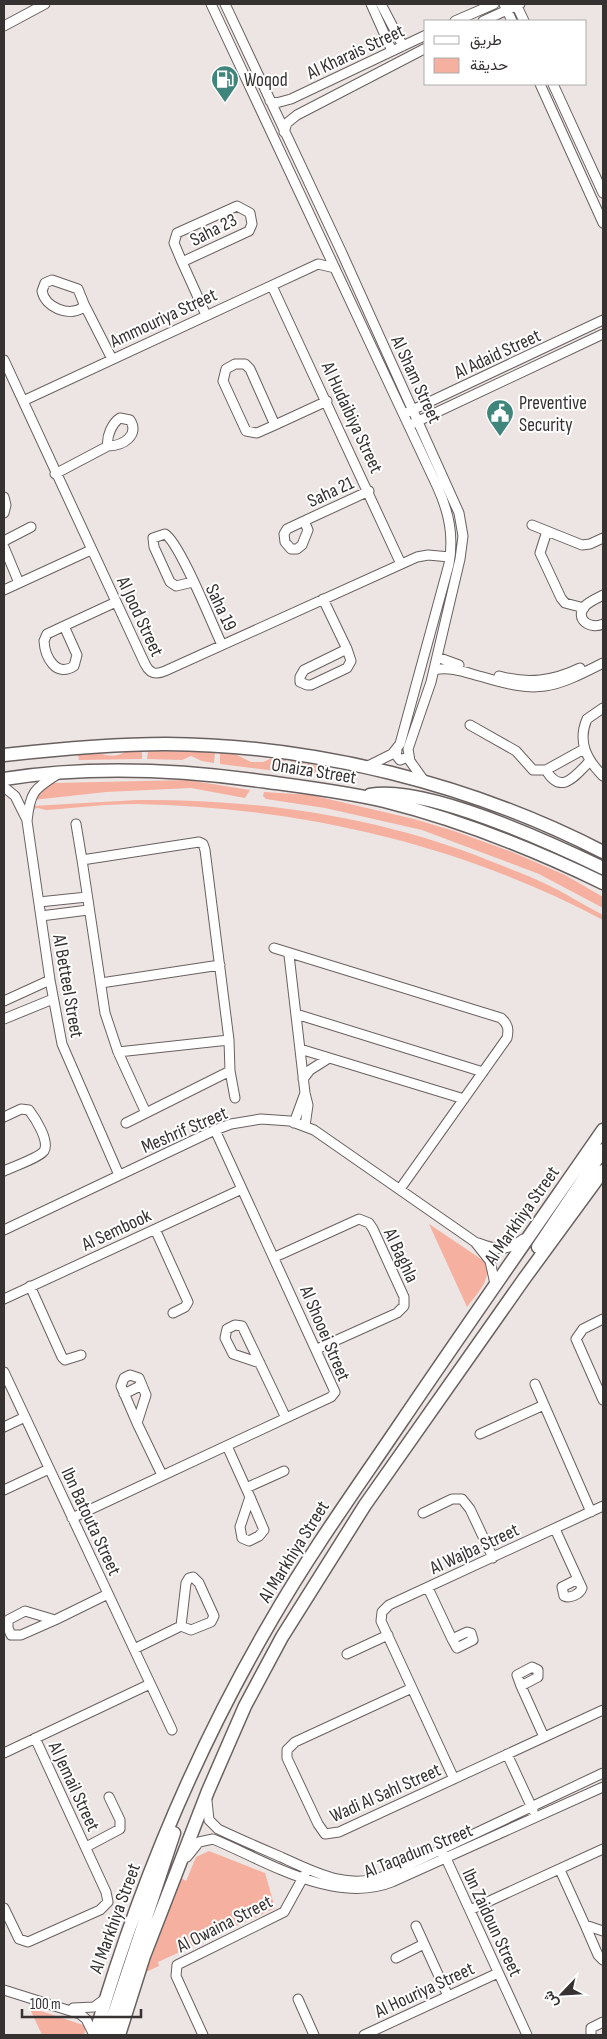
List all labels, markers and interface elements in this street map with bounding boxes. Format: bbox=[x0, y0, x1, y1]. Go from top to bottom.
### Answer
street label: Al Kharais Street bbox=[302, 20, 408, 85]
legend bbox=[424, 20, 587, 85]
text: طريق bbox=[470, 31, 502, 50]
text: حديقة bbox=[470, 56, 508, 75]
fuel station icon: Woqod bbox=[210, 64, 240, 103]
place label: Woqod bbox=[244, 69, 288, 92]
street label: Saha 23 bbox=[186, 209, 241, 252]
street label: Ammouriya Street bbox=[106, 284, 221, 354]
street label: Al Adaid Street bbox=[450, 324, 545, 385]
street label: Al Sham Street bbox=[385, 331, 446, 427]
street label: Al Hudaibiya Street bbox=[315, 357, 388, 477]
place label: Preventive Security bbox=[519, 392, 587, 437]
public building icon: Preventive Security bbox=[485, 398, 515, 437]
street label: Saha 21 bbox=[304, 472, 358, 513]
street label: Al Jood Street bbox=[111, 572, 168, 660]
street label: Saha 19 bbox=[200, 581, 241, 635]
street label: Onaiza Street bbox=[270, 753, 358, 790]
street label: Al Betteel Street bbox=[47, 932, 88, 1040]
street label: Meshrif Street bbox=[138, 1102, 231, 1159]
street label: Al Markhiya Street bbox=[479, 1162, 565, 1271]
street label: Al Sembook bbox=[77, 1204, 156, 1257]
street label: Al Baghla bbox=[378, 1224, 423, 1286]
street label: Al Shooei Street bbox=[294, 1282, 355, 1385]
street label: Ibn Batouta Street bbox=[56, 1464, 126, 1579]
street label: Al Markhiya Street bbox=[253, 1497, 335, 1608]
street label: Al Wajba Street bbox=[425, 1519, 523, 1580]
street label: Al Jemail Street bbox=[42, 1737, 104, 1835]
street label: Wadi Al Sahl Street bbox=[327, 1759, 445, 1828]
street label: Al Taqadum Street bbox=[360, 1819, 476, 1884]
street label: Al Markhiya Street bbox=[85, 1860, 146, 1978]
street label: Ibn Zaidoun Street bbox=[457, 1865, 527, 1980]
street label: Al Owaina Street bbox=[172, 1890, 276, 1959]
street label: Al Houriya Street bbox=[370, 1957, 478, 2024]
north arrow bbox=[537, 1969, 587, 2019]
scale bar bbox=[22, 1986, 141, 2018]
text: ش bbox=[539, 1988, 562, 2011]
text: 100 m bbox=[30, 1995, 61, 2014]

